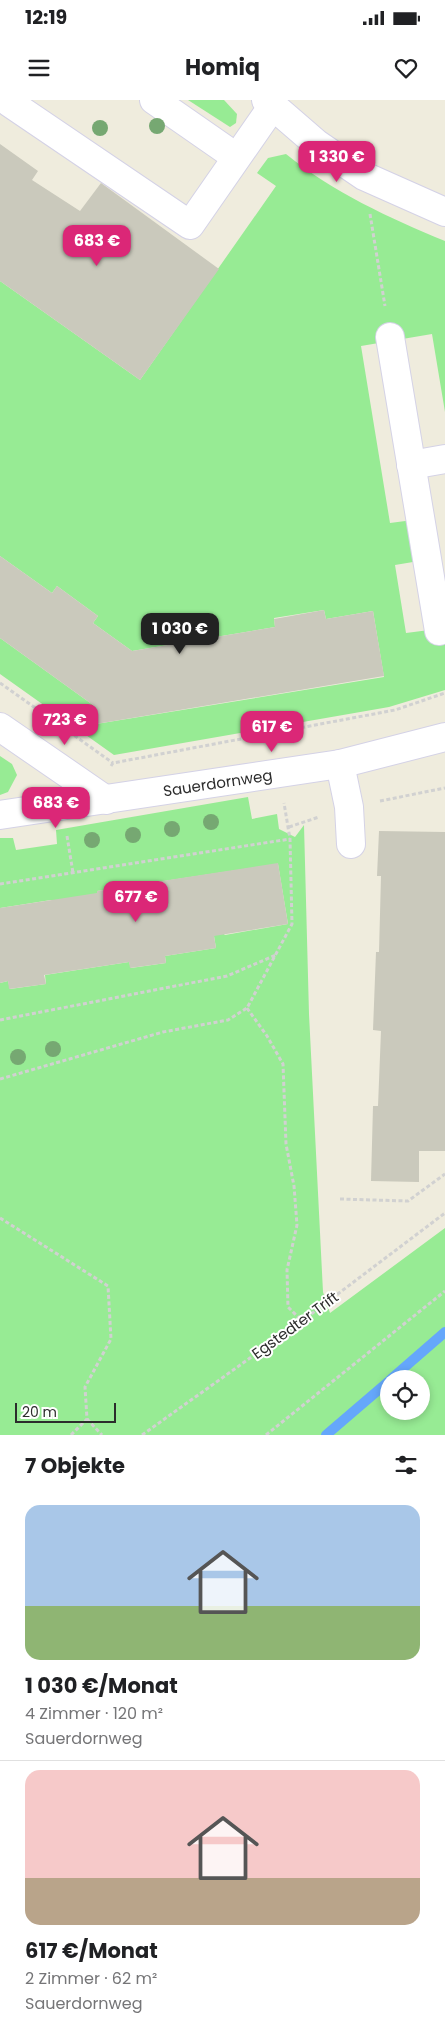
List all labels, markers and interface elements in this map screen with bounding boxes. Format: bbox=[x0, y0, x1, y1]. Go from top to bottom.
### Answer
text: 12:19 bbox=[25, 4, 67, 31]
text: Homiq bbox=[185, 52, 260, 83]
icon: menu bbox=[25, 54, 53, 82]
icon: heart bbox=[392, 54, 420, 82]
pin: 1 330 € bbox=[291, 141, 383, 183]
text: 1 330 € bbox=[309, 145, 365, 168]
pin: 683 € bbox=[62, 224, 132, 267]
text: 683 € bbox=[74, 229, 120, 252]
pin: 1 030 € bbox=[134, 612, 226, 655]
text: 1 030 € bbox=[152, 617, 208, 640]
pin: 723 € bbox=[30, 704, 100, 746]
text: 723 € bbox=[43, 708, 87, 731]
pin: 617 € bbox=[237, 710, 307, 753]
text: 617 € bbox=[252, 715, 292, 738]
street label: Sauerdornweg bbox=[162, 764, 274, 801]
pin: 683 € bbox=[21, 786, 91, 829]
text: 683 € bbox=[33, 791, 79, 814]
pin: 677 € bbox=[101, 880, 171, 923]
text: 677 € bbox=[114, 885, 158, 908]
street label: Egstedter Trift bbox=[247, 1286, 343, 1364]
map controls bbox=[380, 1370, 430, 1420]
button: locate bbox=[380, 1370, 430, 1420]
scale bar bbox=[15, 1400, 116, 1423]
text: 20 m bbox=[22, 1402, 57, 1422]
text: 7 Objekte bbox=[25, 1451, 125, 1480]
icon: filters bbox=[392, 1451, 420, 1479]
icon: home bbox=[178, 1537, 268, 1627]
text: 1 030 €/Monat bbox=[25, 1671, 178, 1700]
text: 4 Zimmer · 120 m² bbox=[25, 1702, 163, 1725]
text: Sauerdornweg bbox=[25, 1727, 142, 1750]
icon: home bbox=[178, 1803, 268, 1893]
text: 617 €/Monat bbox=[25, 1936, 158, 1965]
text: 2 Zimmer · 62 m² bbox=[25, 1967, 157, 1990]
text: Sauerdornweg bbox=[25, 1992, 142, 2015]

